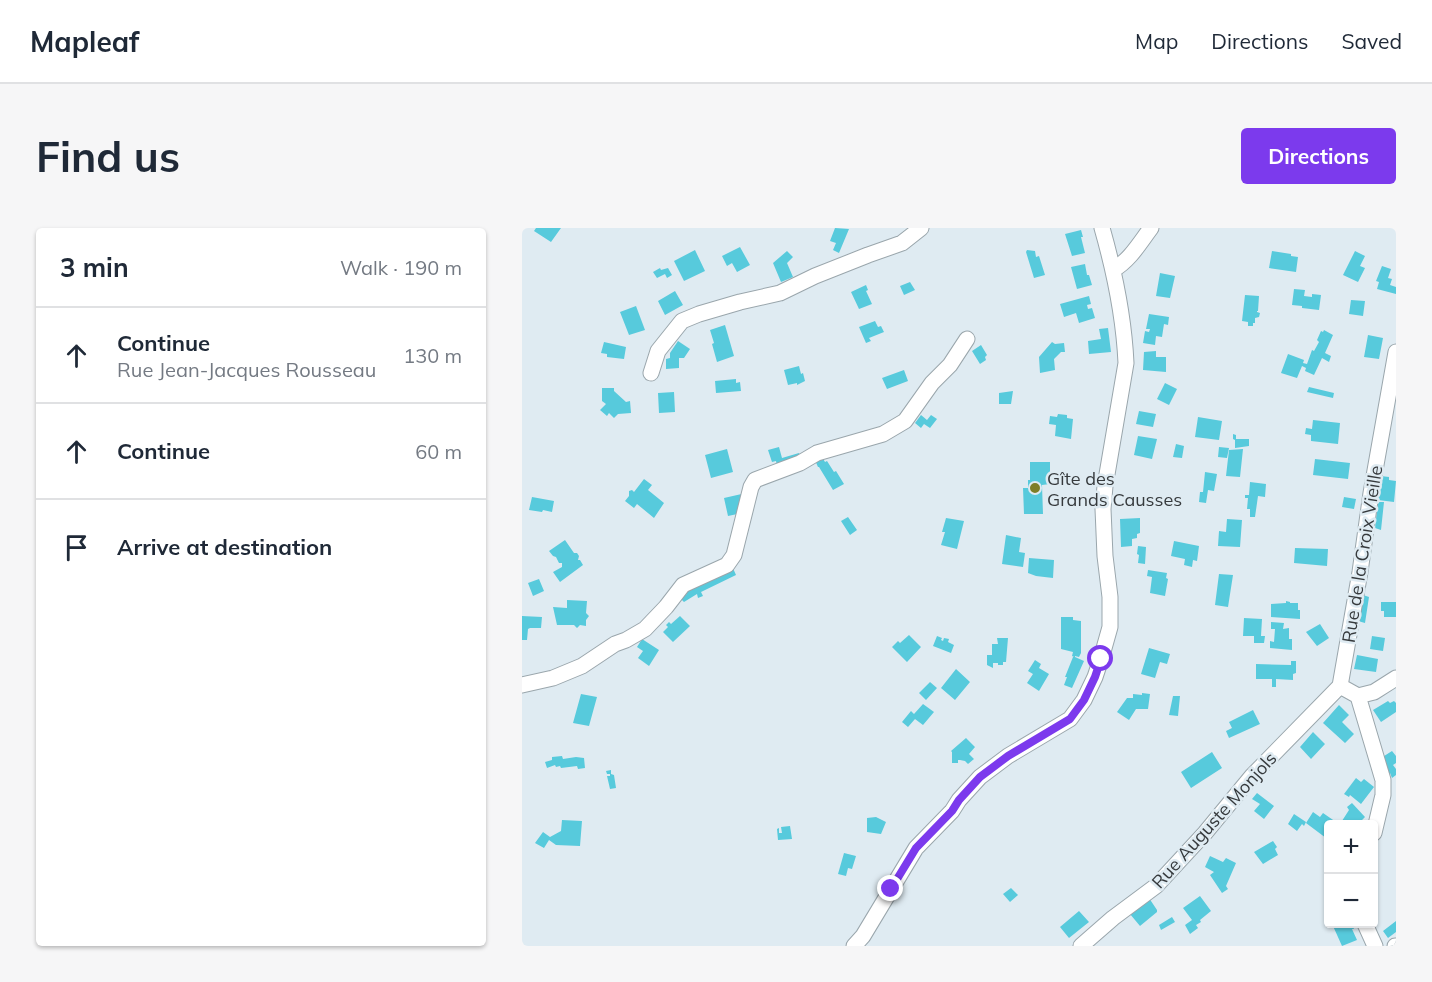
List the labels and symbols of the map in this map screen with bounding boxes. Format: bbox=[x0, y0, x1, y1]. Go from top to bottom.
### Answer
street label: Rue de la Croix Vieille bbox=[1337, 464, 1387, 644]
place label: Gîte des Grands Causses bbox=[1047, 467, 1182, 511]
marker: Gîte des Grands Causses bbox=[1028, 481, 1042, 495]
route start bbox=[1087, 645, 1113, 671]
street label: Rue Auguste Monjols bbox=[1147, 747, 1281, 893]
route end bbox=[877, 875, 903, 901]

